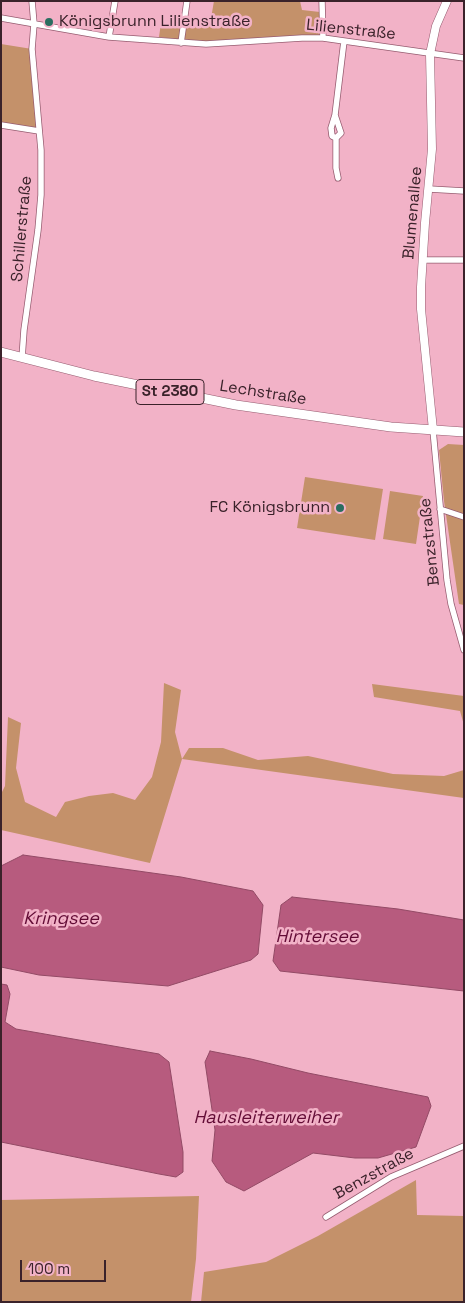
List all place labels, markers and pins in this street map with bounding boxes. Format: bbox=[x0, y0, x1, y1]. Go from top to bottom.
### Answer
place label: Königsbrunn Lilienstraße bbox=[59, 12, 250, 32]
marker: Königsbrunn Lilienstraße bbox=[43, 16, 55, 28]
place label: FC Königsbrunn bbox=[210, 498, 330, 518]
marker: FC Königsbrunn bbox=[334, 502, 346, 514]

